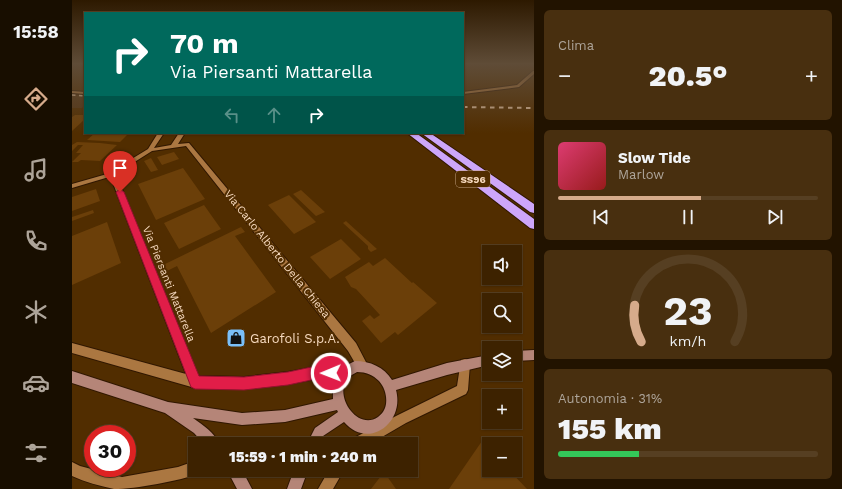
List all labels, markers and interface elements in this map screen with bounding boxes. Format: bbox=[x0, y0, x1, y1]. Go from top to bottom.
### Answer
text: 15:58 bbox=[13, 21, 59, 42]
text: 70 m bbox=[170, 27, 239, 60]
icon: right bbox=[104, 28, 156, 80]
text: Clima bbox=[558, 38, 594, 53]
text: 20.5° bbox=[648, 58, 728, 93]
text: Via Piersanti Mattarella bbox=[170, 61, 373, 82]
text: − bbox=[558, 63, 571, 88]
text: + bbox=[805, 63, 818, 88]
icon: directions bbox=[22, 85, 50, 113]
icon: left bbox=[221, 104, 243, 126]
icon: ahead bbox=[263, 104, 285, 126]
icon: right bbox=[305, 104, 327, 126]
text: Slow Tide bbox=[618, 149, 691, 167]
pin bbox=[103, 151, 137, 192]
icon: music bbox=[22, 156, 50, 184]
icon: arrive bbox=[109, 157, 131, 179]
text: Marlow bbox=[618, 167, 664, 182]
road number: SS96 bbox=[456, 171, 490, 187]
street label: Via Carlo Alberto Della Chiesa bbox=[221, 187, 333, 321]
icon: previous bbox=[590, 206, 612, 228]
icon: pause bbox=[677, 206, 699, 228]
icon: next bbox=[764, 206, 786, 228]
street label: Via Piersanti Mattarella bbox=[140, 224, 198, 344]
icon: phone bbox=[22, 227, 50, 255]
map controls bbox=[482, 245, 522, 477]
button: sound bbox=[482, 245, 522, 285]
text: 23 bbox=[663, 286, 713, 335]
button: search bbox=[482, 293, 522, 333]
icon: climate bbox=[22, 298, 50, 326]
shop icon: Garofoli S.p.A. bbox=[225, 327, 247, 349]
place label: Garofoli S.p.A. bbox=[250, 331, 340, 346]
text: km/h bbox=[670, 333, 706, 349]
button: layers bbox=[482, 341, 522, 381]
position arrow bbox=[310, 352, 352, 394]
icon: car bbox=[22, 369, 50, 397]
button: + bbox=[482, 389, 522, 429]
text: Autonomia · 31% bbox=[558, 391, 662, 406]
text: 155 km bbox=[558, 411, 662, 446]
speed limit sign: 30 bbox=[84, 425, 136, 477]
button: − bbox=[482, 437, 522, 477]
icon: filters bbox=[22, 439, 50, 467]
text: 15:59 · 1 min · 240 m bbox=[229, 448, 377, 466]

